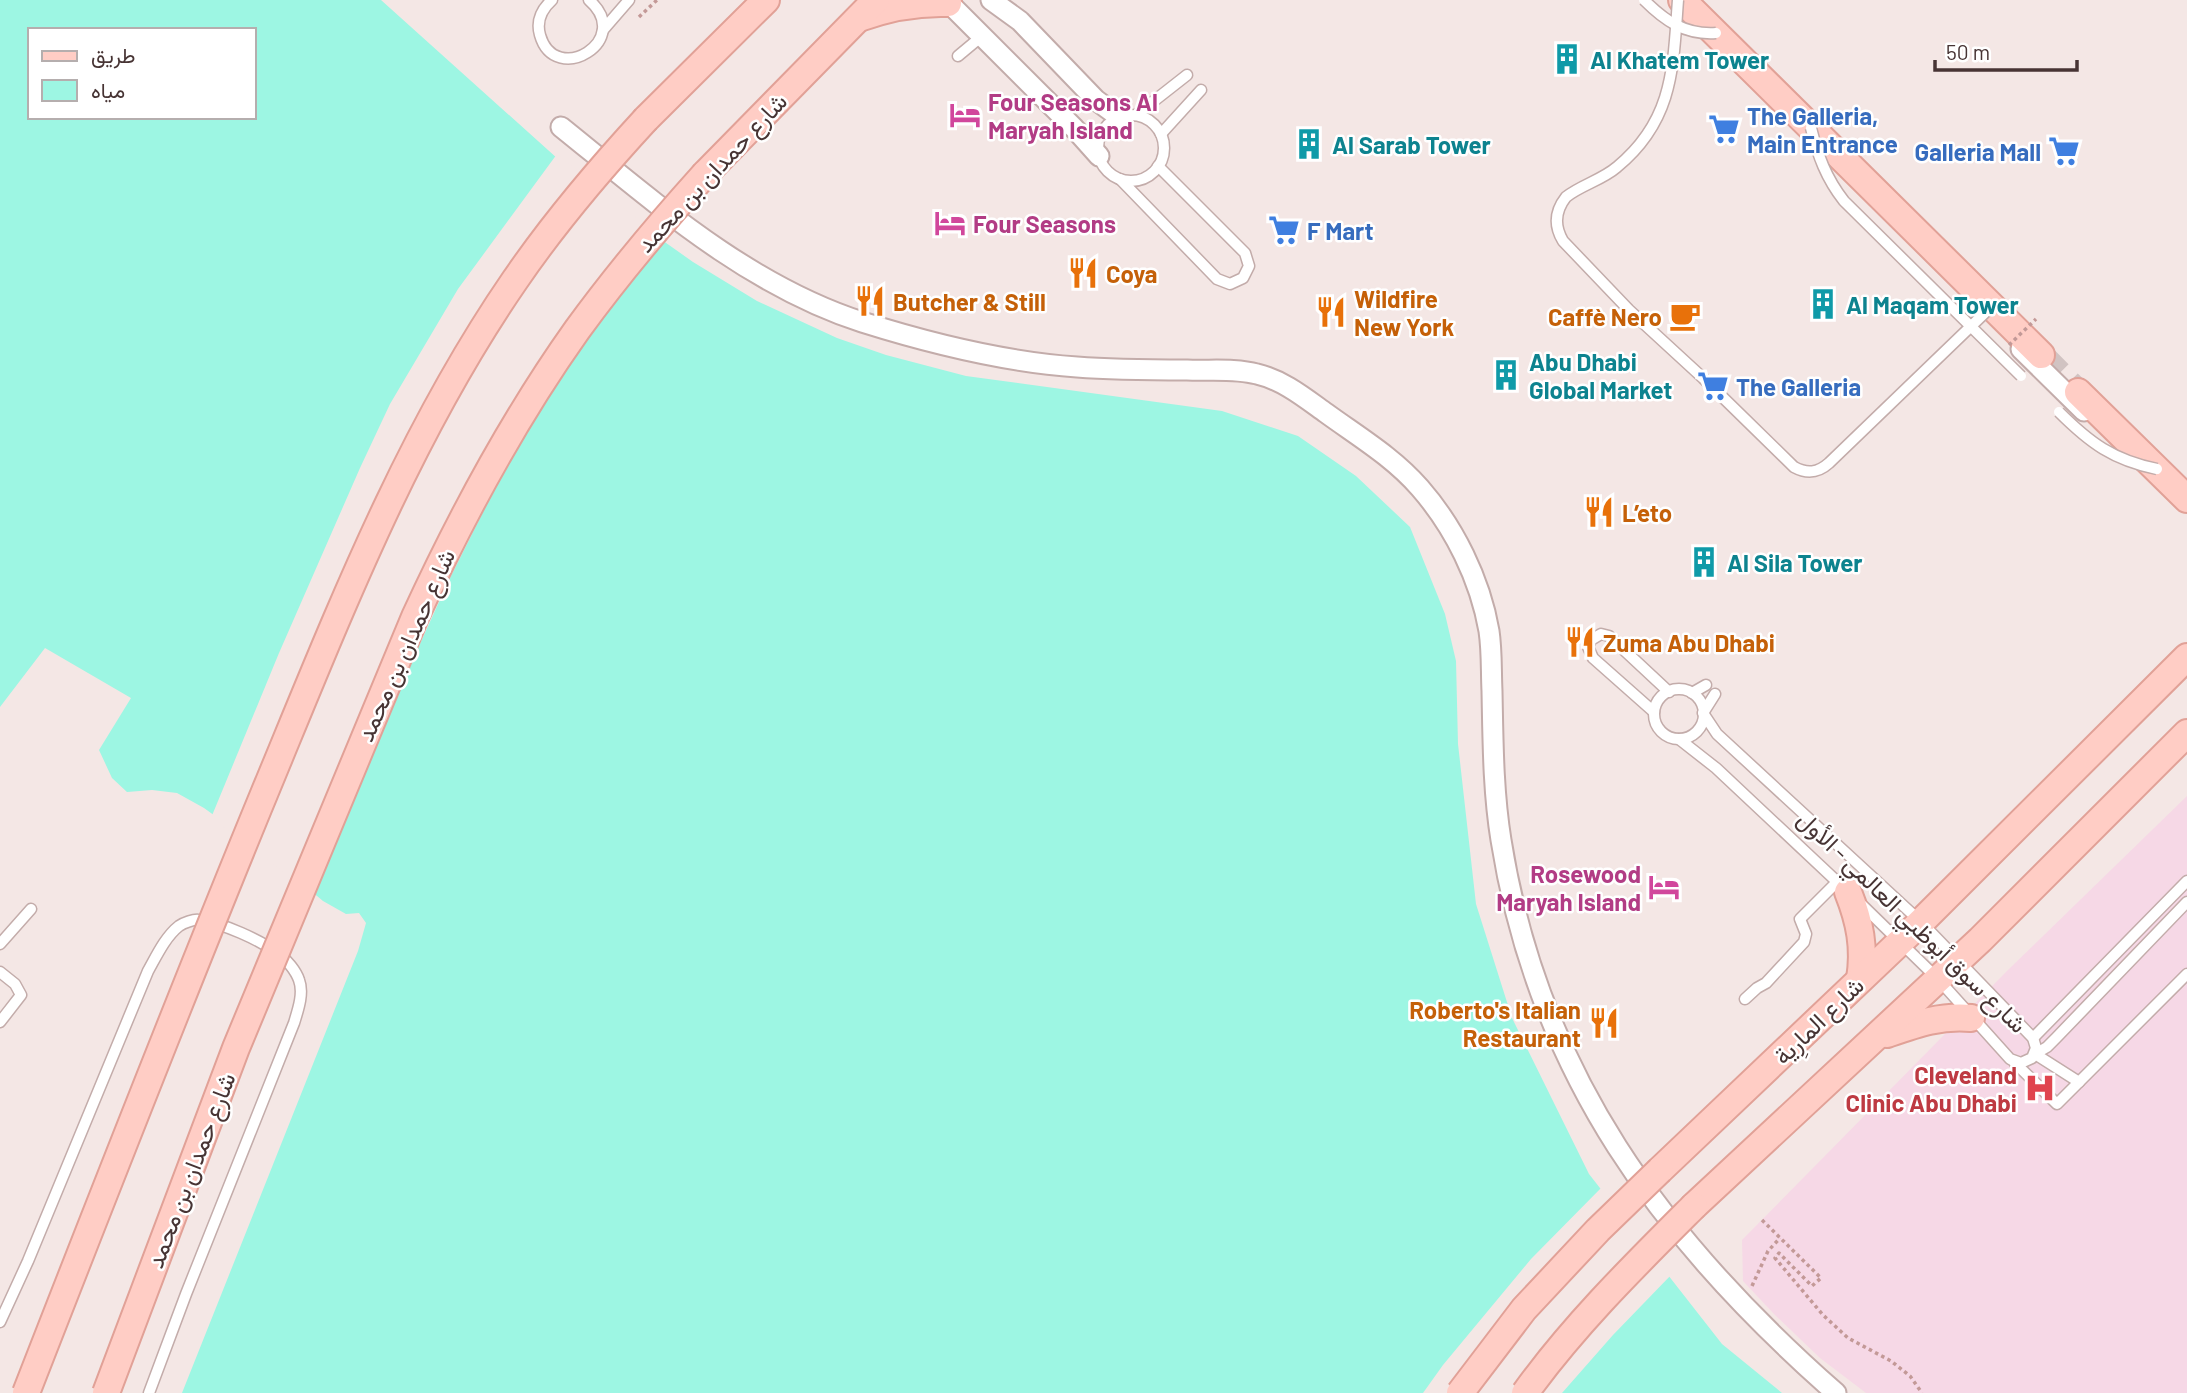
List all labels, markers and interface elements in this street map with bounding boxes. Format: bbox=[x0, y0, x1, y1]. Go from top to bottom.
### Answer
legend bbox=[28, 28, 256, 119]
scale bar bbox=[1935, 28, 2077, 72]
text: 50 m bbox=[1946, 39, 1990, 64]
text: طريق bbox=[91, 42, 136, 69]
building icon: Al Khatem Tower bbox=[1550, 42, 1584, 76]
place label: Al Khatem Tower bbox=[1590, 45, 1769, 74]
text: مياه bbox=[91, 77, 125, 103]
street label: شارع حمدان بن محمد bbox=[630, 86, 794, 260]
place label: Four Seasons Al Maryah Island bbox=[988, 87, 1158, 144]
hotel icon: Four Seasons Al Maryah Island bbox=[948, 98, 982, 132]
place label: The Galleria, Main Entrance bbox=[1747, 101, 1898, 158]
supermarket icon: The Galleria, Main Entrance bbox=[1707, 112, 1741, 146]
building icon: Al Sarab Tower bbox=[1292, 127, 1326, 161]
place label: Al Sarab Tower bbox=[1332, 130, 1491, 159]
supermarket icon: Galleria Mall bbox=[2047, 134, 2081, 168]
place label: Galleria Mall bbox=[1915, 137, 2041, 166]
hotel icon: Four Seasons bbox=[933, 206, 967, 240]
place label: Four Seasons bbox=[973, 209, 1116, 238]
supermarket icon: F Mart bbox=[1267, 213, 1301, 247]
place label: F Mart bbox=[1307, 216, 1374, 245]
restaurant icon: Coya bbox=[1066, 256, 1100, 290]
place label: Coya bbox=[1106, 259, 1157, 288]
restaurant icon: Butcher & Still bbox=[853, 284, 887, 318]
place label: Wildfire New York bbox=[1354, 284, 1454, 341]
place label: Butcher & Still bbox=[893, 287, 1046, 316]
building icon: Al Maqam Tower bbox=[1806, 287, 1840, 321]
place label: Al Maqam Tower bbox=[1846, 290, 2019, 319]
restaurant icon: Wildfire New York bbox=[1314, 295, 1348, 329]
cafe icon: Caffè Nero bbox=[1668, 299, 1702, 333]
place label: Caffè Nero bbox=[1548, 302, 1662, 331]
place label: Abu Dhabi Global Market bbox=[1529, 347, 1672, 404]
building icon: Abu Dhabi Global Market bbox=[1489, 358, 1523, 392]
supermarket icon: The Galleria bbox=[1696, 369, 1730, 403]
place label: The Galleria bbox=[1736, 372, 1861, 401]
restaurant icon: L’eto bbox=[1582, 495, 1616, 529]
place label: L’eto bbox=[1622, 498, 1672, 527]
street label: شارع حمدان بن محمد bbox=[350, 544, 463, 747]
building icon: Al Sila Tower bbox=[1687, 545, 1721, 579]
place label: Al Sila Tower bbox=[1727, 548, 1863, 577]
restaurant icon: Zuma Abu Dhabi bbox=[1563, 625, 1597, 659]
place label: Zuma Abu Dhabi bbox=[1603, 628, 1775, 657]
street label: شارع سوق أبوظبي العالمي - الأول bbox=[1788, 804, 2034, 1042]
place label: Rosewood Maryah Island bbox=[1496, 859, 1641, 916]
hotel icon: Rosewood Maryah Island bbox=[1647, 870, 1681, 904]
street label: شارع المارِية bbox=[1767, 970, 1873, 1074]
place label: Roberto's Italian Restaurant bbox=[1409, 995, 1581, 1052]
restaurant icon: Roberto's Italian Restaurant bbox=[1587, 1006, 1621, 1040]
place label: Cleveland Clinic Abu Dhabi bbox=[1846, 1060, 2017, 1117]
street label: شارع حمدان بن محمد bbox=[139, 1068, 243, 1273]
hospital icon: Cleveland Clinic Abu Dhabi bbox=[2023, 1071, 2057, 1105]

